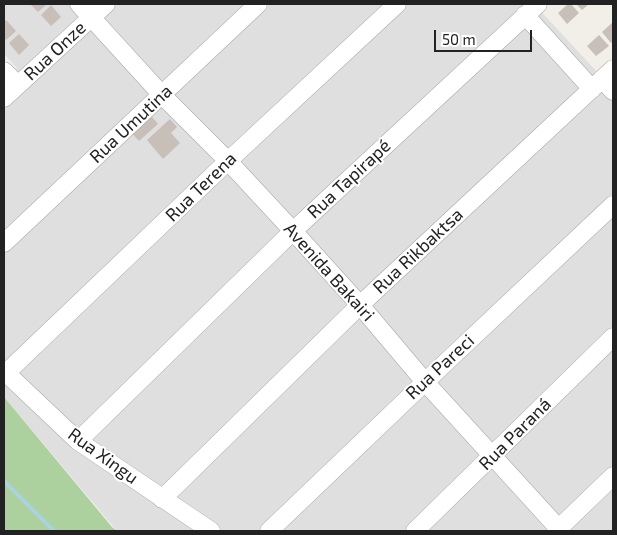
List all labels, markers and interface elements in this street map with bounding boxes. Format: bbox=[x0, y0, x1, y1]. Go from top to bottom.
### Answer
street label: Rua Onze bbox=[20, 17, 90, 85]
scale bar bbox=[437, 20, 534, 52]
text: 50 m bbox=[442, 30, 476, 48]
street label: Rua Umutina bbox=[85, 80, 177, 168]
street label: Rua Tapirapé bbox=[303, 135, 395, 223]
street label: Rua Terena bbox=[161, 148, 241, 226]
street label: Rua Rikbaktsa bbox=[369, 204, 467, 298]
street label: Avenida Bakairi bbox=[279, 218, 379, 326]
street label: Rua Pareci bbox=[401, 330, 479, 404]
street label: Rua Paraná bbox=[474, 393, 556, 475]
street label: Rua Xingu bbox=[64, 423, 142, 489]

